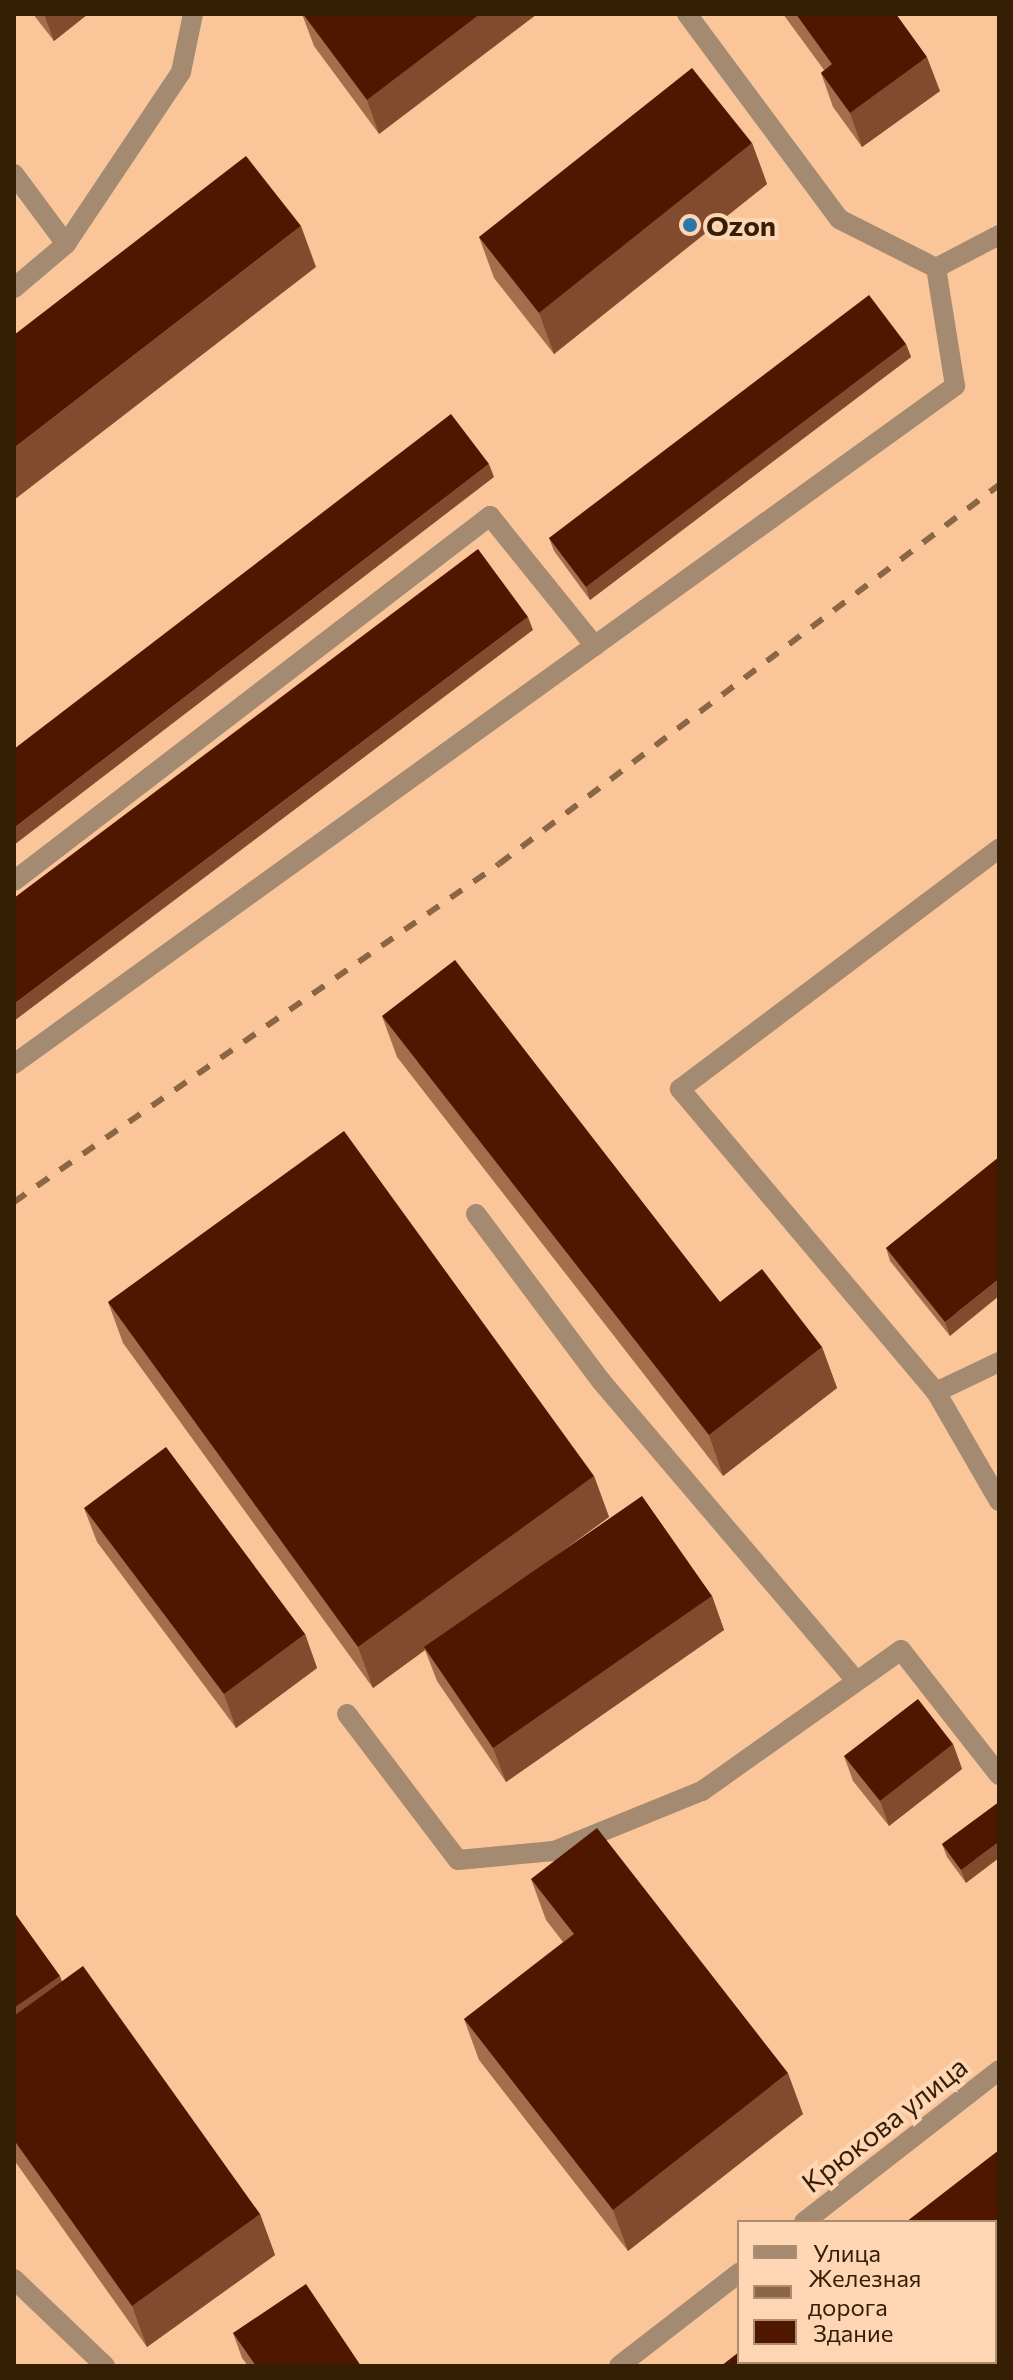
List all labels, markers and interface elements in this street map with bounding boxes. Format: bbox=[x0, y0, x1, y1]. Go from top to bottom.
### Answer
place label: Ozon bbox=[706, 208, 776, 242]
marker: Ozon bbox=[681, 216, 699, 234]
street label: Крюкова улица bbox=[795, 2049, 973, 2199]
legend bbox=[737, 2220, 997, 2364]
text: Улица bbox=[813, 2238, 881, 2267]
text: Железная дорога bbox=[808, 2263, 921, 2321]
text: Здание bbox=[813, 2318, 893, 2347]

